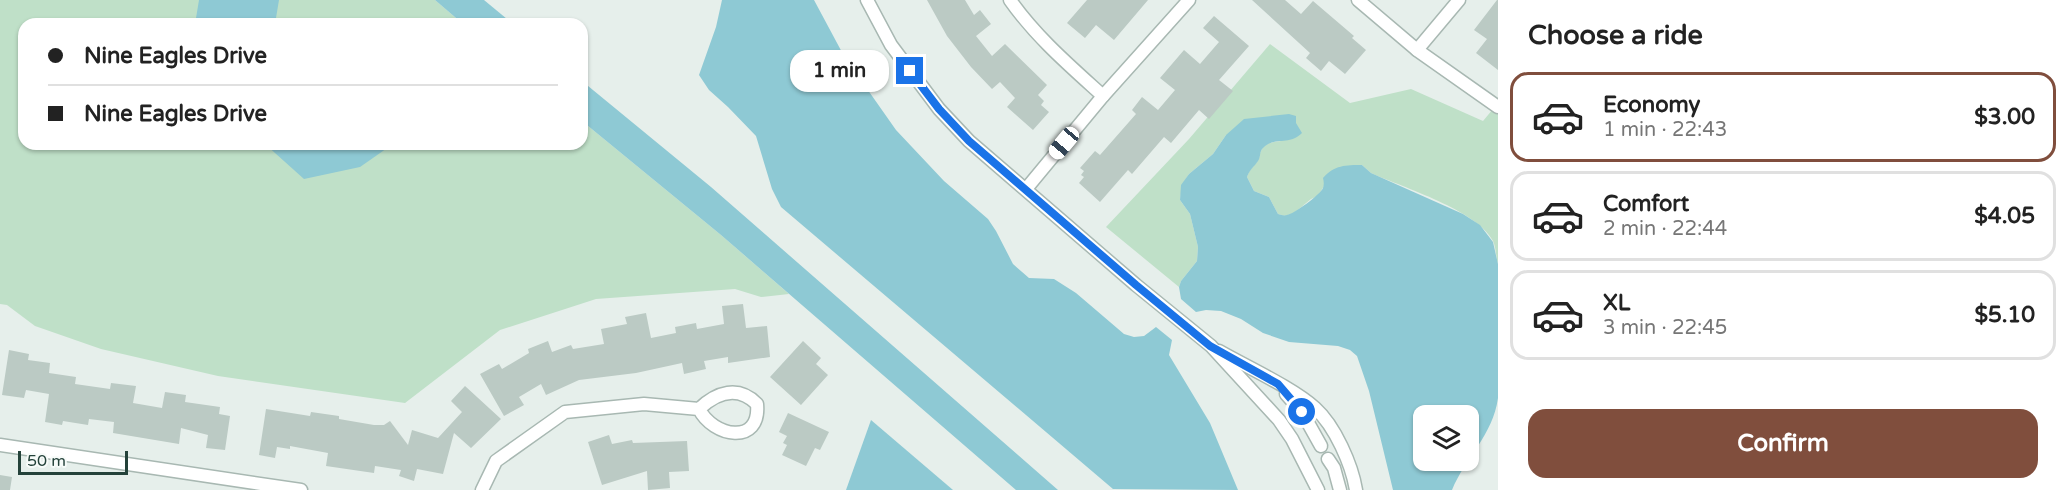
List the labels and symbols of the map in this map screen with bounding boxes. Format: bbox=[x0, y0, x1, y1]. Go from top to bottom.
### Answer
callout: 1 min bbox=[790, 50, 889, 92]
route end bbox=[896, 57, 923, 84]
car bbox=[1046, 123, 1082, 163]
route start bbox=[1288, 398, 1315, 425]
scale bar bbox=[18, 448, 128, 476]

